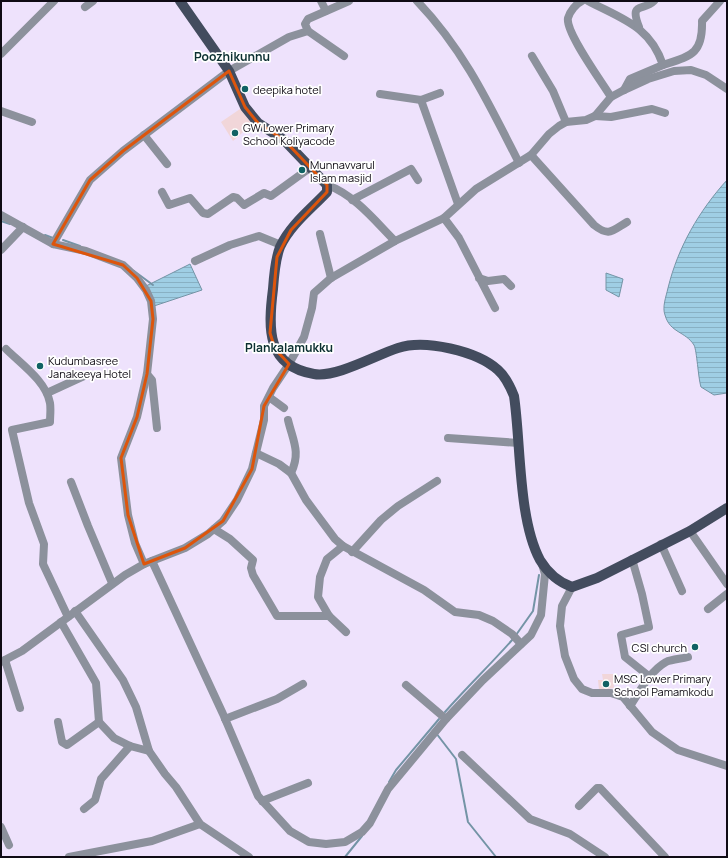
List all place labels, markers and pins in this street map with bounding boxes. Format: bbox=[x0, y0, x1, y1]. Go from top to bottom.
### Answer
place label: deepika hotel bbox=[253, 82, 321, 97]
marker: deepika hotel bbox=[240, 84, 250, 94]
place label: GW Lower Primary School Koliyacode bbox=[243, 120, 336, 148]
marker: GW Lower Primary School Koliyacode bbox=[230, 128, 240, 138]
place label: Munnavvarul Islam masjid bbox=[310, 157, 375, 185]
marker: Munnavvarul Islam masjid bbox=[297, 165, 307, 175]
place label: Kudumbasree Janakeeya Hotel bbox=[48, 353, 131, 381]
marker: Kudumbasree Janakeeya Hotel bbox=[35, 361, 45, 371]
place label: CSI church bbox=[632, 640, 687, 655]
marker: CSI church bbox=[690, 642, 700, 652]
place label: MSC Lower Primary School Pamamkodu bbox=[614, 671, 713, 699]
marker: MSC Lower Primary School Pamamkodu bbox=[601, 679, 611, 689]

